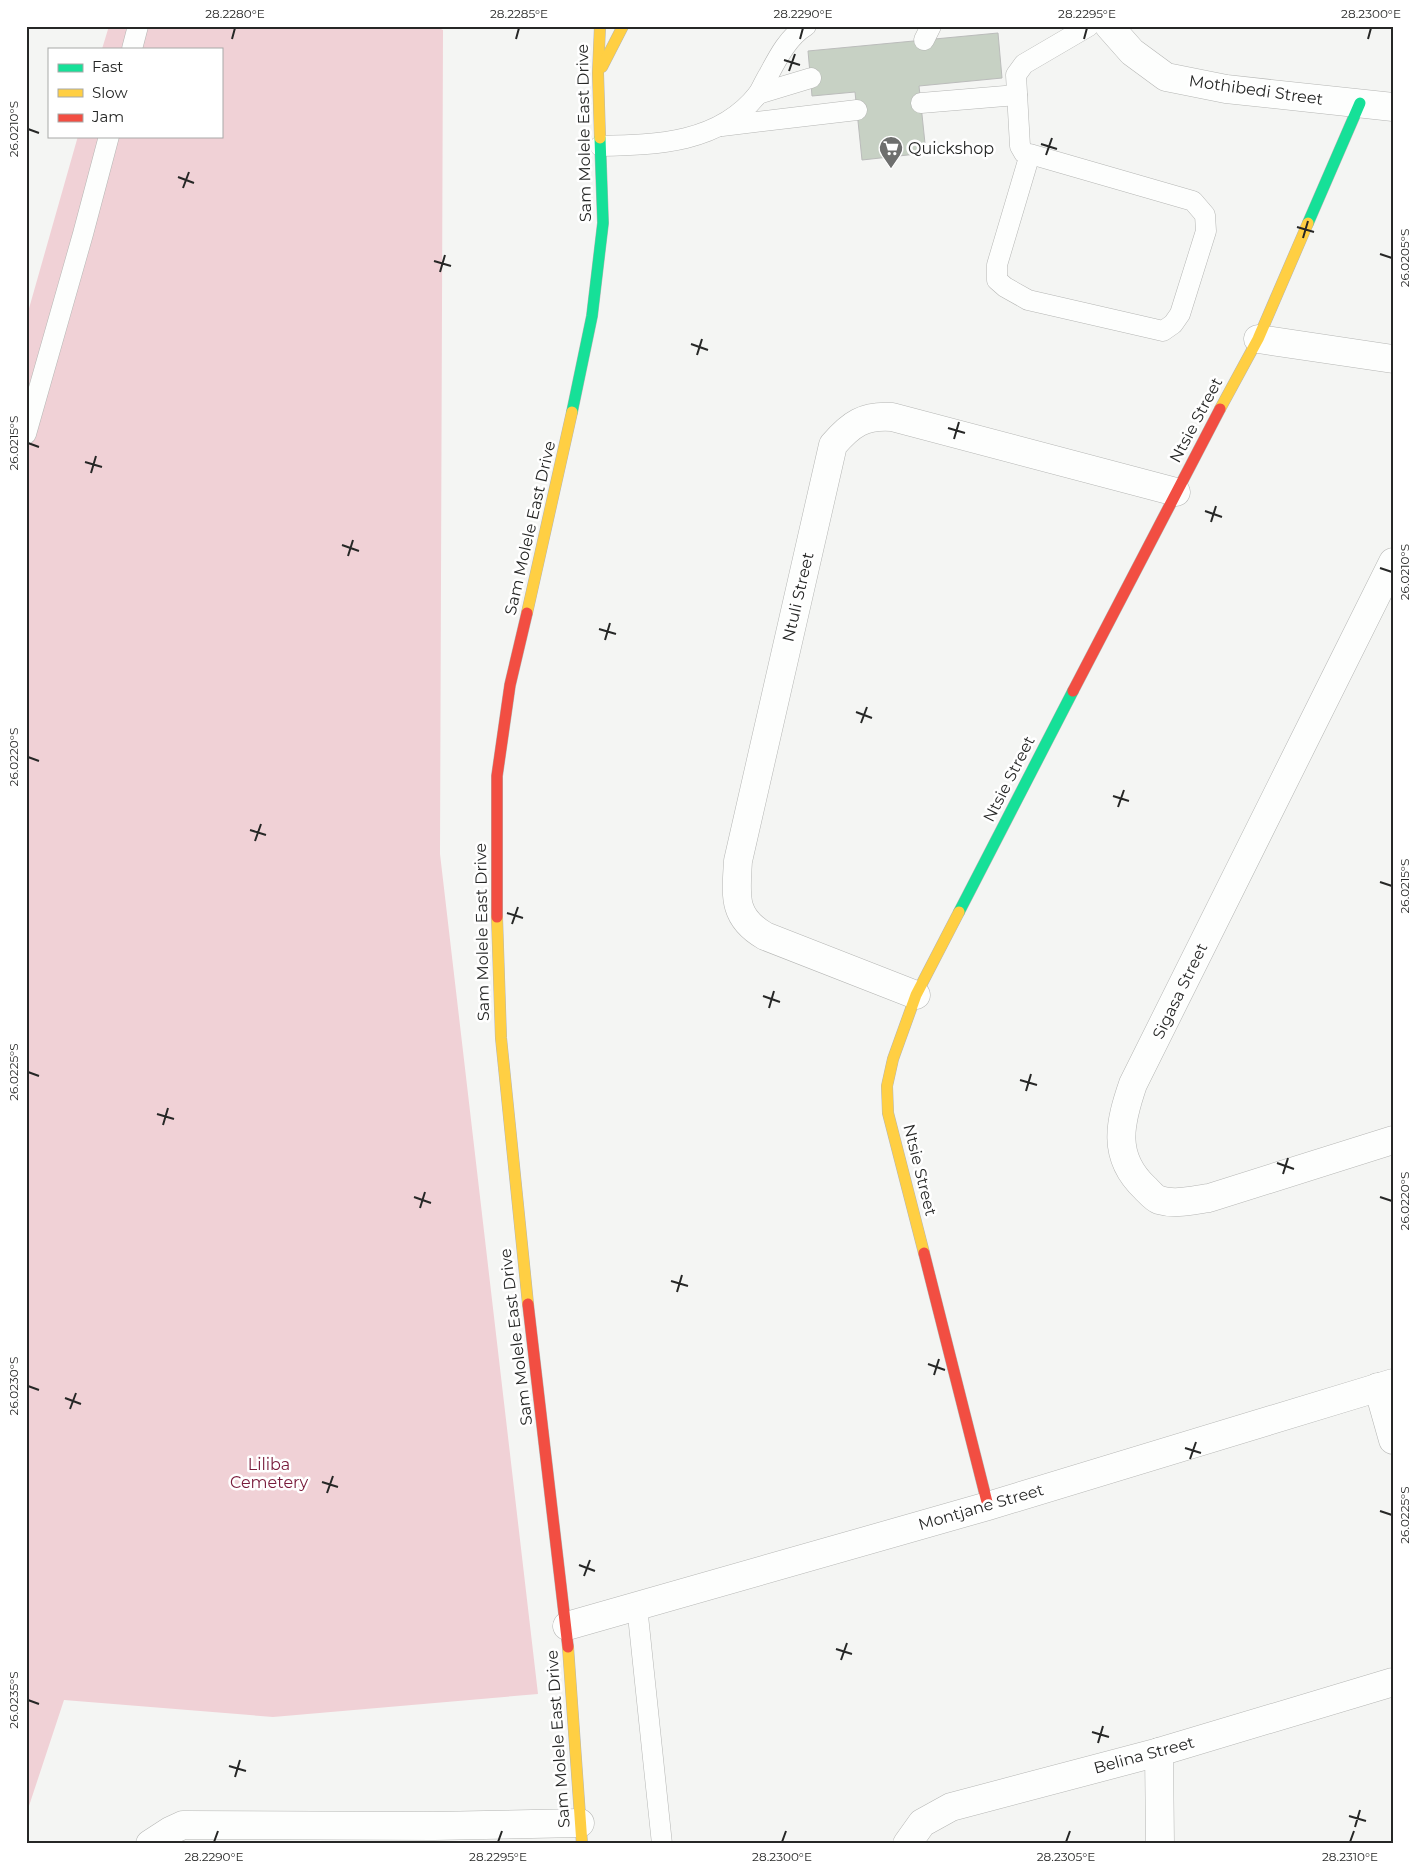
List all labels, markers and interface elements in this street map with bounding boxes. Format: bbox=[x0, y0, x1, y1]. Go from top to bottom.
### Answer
text: 28.2280°E bbox=[205, 6, 265, 21]
text: 28.2285°E bbox=[490, 6, 548, 21]
text: 28.2290°E bbox=[773, 6, 833, 21]
text: 28.2295°E bbox=[1058, 6, 1116, 21]
text: 28.2300°E bbox=[1341, 6, 1401, 21]
street label: Sam Molele East Drive bbox=[573, 44, 595, 222]
legend bbox=[48, 48, 222, 138]
text: Fast bbox=[92, 57, 123, 76]
street label: Mothibedi Street bbox=[1188, 71, 1325, 109]
text: Slow bbox=[92, 83, 128, 102]
text: 26.0210°S bbox=[6, 101, 21, 157]
text: Jam bbox=[91, 107, 124, 126]
supermarket icon: Quickshop bbox=[878, 135, 904, 169]
place label: Quickshop bbox=[908, 139, 994, 158]
text: 26.0205°S bbox=[1397, 229, 1412, 287]
street label: Ntsie Street bbox=[1166, 374, 1227, 466]
text: 26.0215°S bbox=[6, 416, 21, 470]
street label: Sam Molele East Drive bbox=[501, 439, 559, 617]
text: 26.0210°S bbox=[1397, 544, 1412, 600]
street label: Ntuli Street bbox=[778, 550, 818, 644]
text: 26.0220°S bbox=[6, 728, 21, 786]
street label: Ntsie Street bbox=[979, 732, 1039, 825]
street label: Sam Molele East Drive bbox=[471, 843, 493, 1021]
text: 26.0215°S bbox=[1397, 859, 1412, 913]
street label: Sigasa Street bbox=[1149, 939, 1212, 1042]
text: 26.0225°S bbox=[6, 1043, 21, 1101]
street label: Ntsie Street bbox=[899, 1122, 941, 1218]
text: 26.0220°S bbox=[1397, 1172, 1412, 1230]
street label: Sam Molele East Drive bbox=[496, 1247, 536, 1427]
text: 26.0230°S bbox=[6, 1357, 21, 1415]
park label: Liliba Cemetery bbox=[230, 1455, 308, 1492]
street label: Montjane Street bbox=[916, 1480, 1046, 1534]
text: 26.0225°S bbox=[1397, 1486, 1412, 1544]
street label: Sam Molele East Drive bbox=[542, 1649, 574, 1829]
text: 26.0235°S bbox=[6, 1671, 21, 1729]
street label: Belina Street bbox=[1092, 1732, 1197, 1778]
text: 28.2290°E bbox=[184, 1849, 244, 1864]
text: 28.2295°E bbox=[469, 1849, 527, 1864]
text: 28.2300°E bbox=[752, 1849, 812, 1864]
text: 28.2305°E bbox=[1037, 1849, 1095, 1864]
text: 28.2310°E bbox=[1322, 1849, 1378, 1864]

